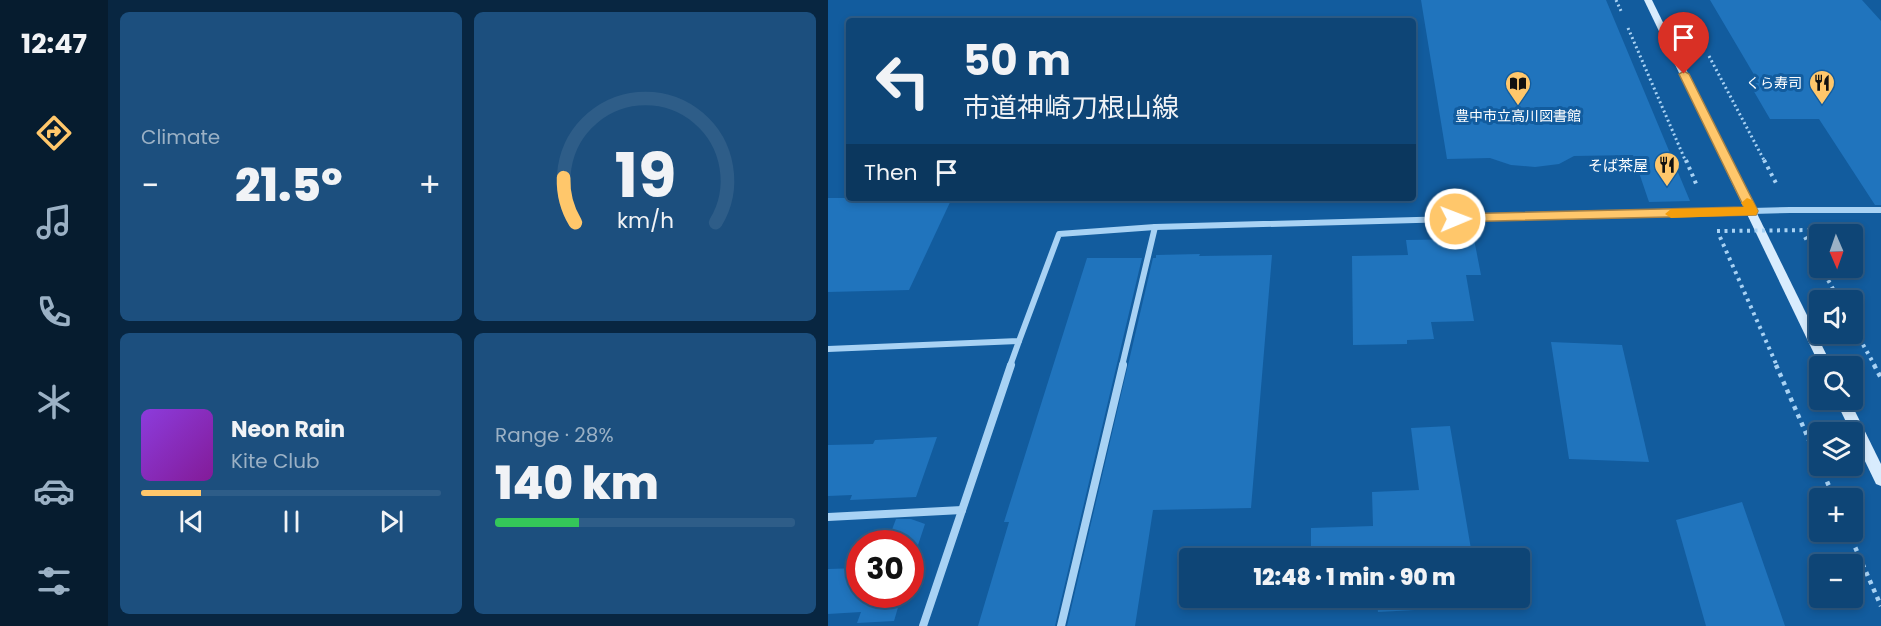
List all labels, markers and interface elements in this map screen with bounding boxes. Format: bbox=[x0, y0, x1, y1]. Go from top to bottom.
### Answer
pin bbox=[1658, 12, 1709, 74]
icon: arrive bbox=[1667, 21, 1700, 54]
text: 12:47 bbox=[21, 25, 87, 62]
text: 50 m bbox=[963, 31, 1071, 90]
icon: left bbox=[864, 42, 942, 120]
restaurant icon: くら寿司 bbox=[1807, 68, 1837, 106]
library icon: 豊中市立高川図書館 bbox=[1503, 69, 1533, 107]
place label: くら寿司 bbox=[1746, 73, 1802, 93]
text: 市道神崎刀根山線 bbox=[963, 89, 1179, 126]
place label: 豊中市立高川図書館 bbox=[1455, 106, 1581, 126]
icon: directions bbox=[33, 112, 75, 154]
text: Climate bbox=[141, 123, 220, 151]
text: 19 bbox=[614, 131, 676, 219]
restaurant icon: そば茶屋 bbox=[1652, 150, 1682, 188]
text: 21.5° bbox=[235, 154, 343, 217]
place label: そば茶屋 bbox=[1588, 155, 1648, 176]
icon: arrive bbox=[930, 156, 963, 189]
text: Then bbox=[864, 157, 918, 188]
text: − bbox=[141, 162, 159, 209]
text: + bbox=[418, 162, 441, 209]
position arrow bbox=[1423, 187, 1487, 251]
icon: music bbox=[33, 201, 75, 243]
text: km/h bbox=[616, 206, 674, 237]
north arrow bbox=[1809, 224, 1863, 278]
map controls bbox=[1809, 224, 1863, 608]
button: sound bbox=[1809, 290, 1863, 344]
icon: phone bbox=[33, 291, 75, 333]
button: search bbox=[1809, 356, 1863, 410]
icon: climate bbox=[33, 381, 75, 423]
text: Neon Rain bbox=[231, 414, 345, 445]
text: Range · 28% bbox=[495, 421, 614, 449]
button: layers bbox=[1809, 422, 1863, 476]
text: Kite Club bbox=[231, 447, 320, 475]
text: 140 km bbox=[495, 452, 659, 515]
icon: car bbox=[33, 470, 75, 512]
button: + bbox=[1809, 488, 1863, 542]
icon: previous bbox=[175, 505, 208, 538]
icon: pause bbox=[275, 505, 308, 538]
icon: next bbox=[375, 505, 408, 538]
speed limit sign: 30 bbox=[846, 530, 924, 608]
button: − bbox=[1809, 554, 1863, 608]
icon: filters bbox=[33, 560, 75, 602]
text: 12:48 · 1 min · 90 m bbox=[1254, 562, 1455, 593]

